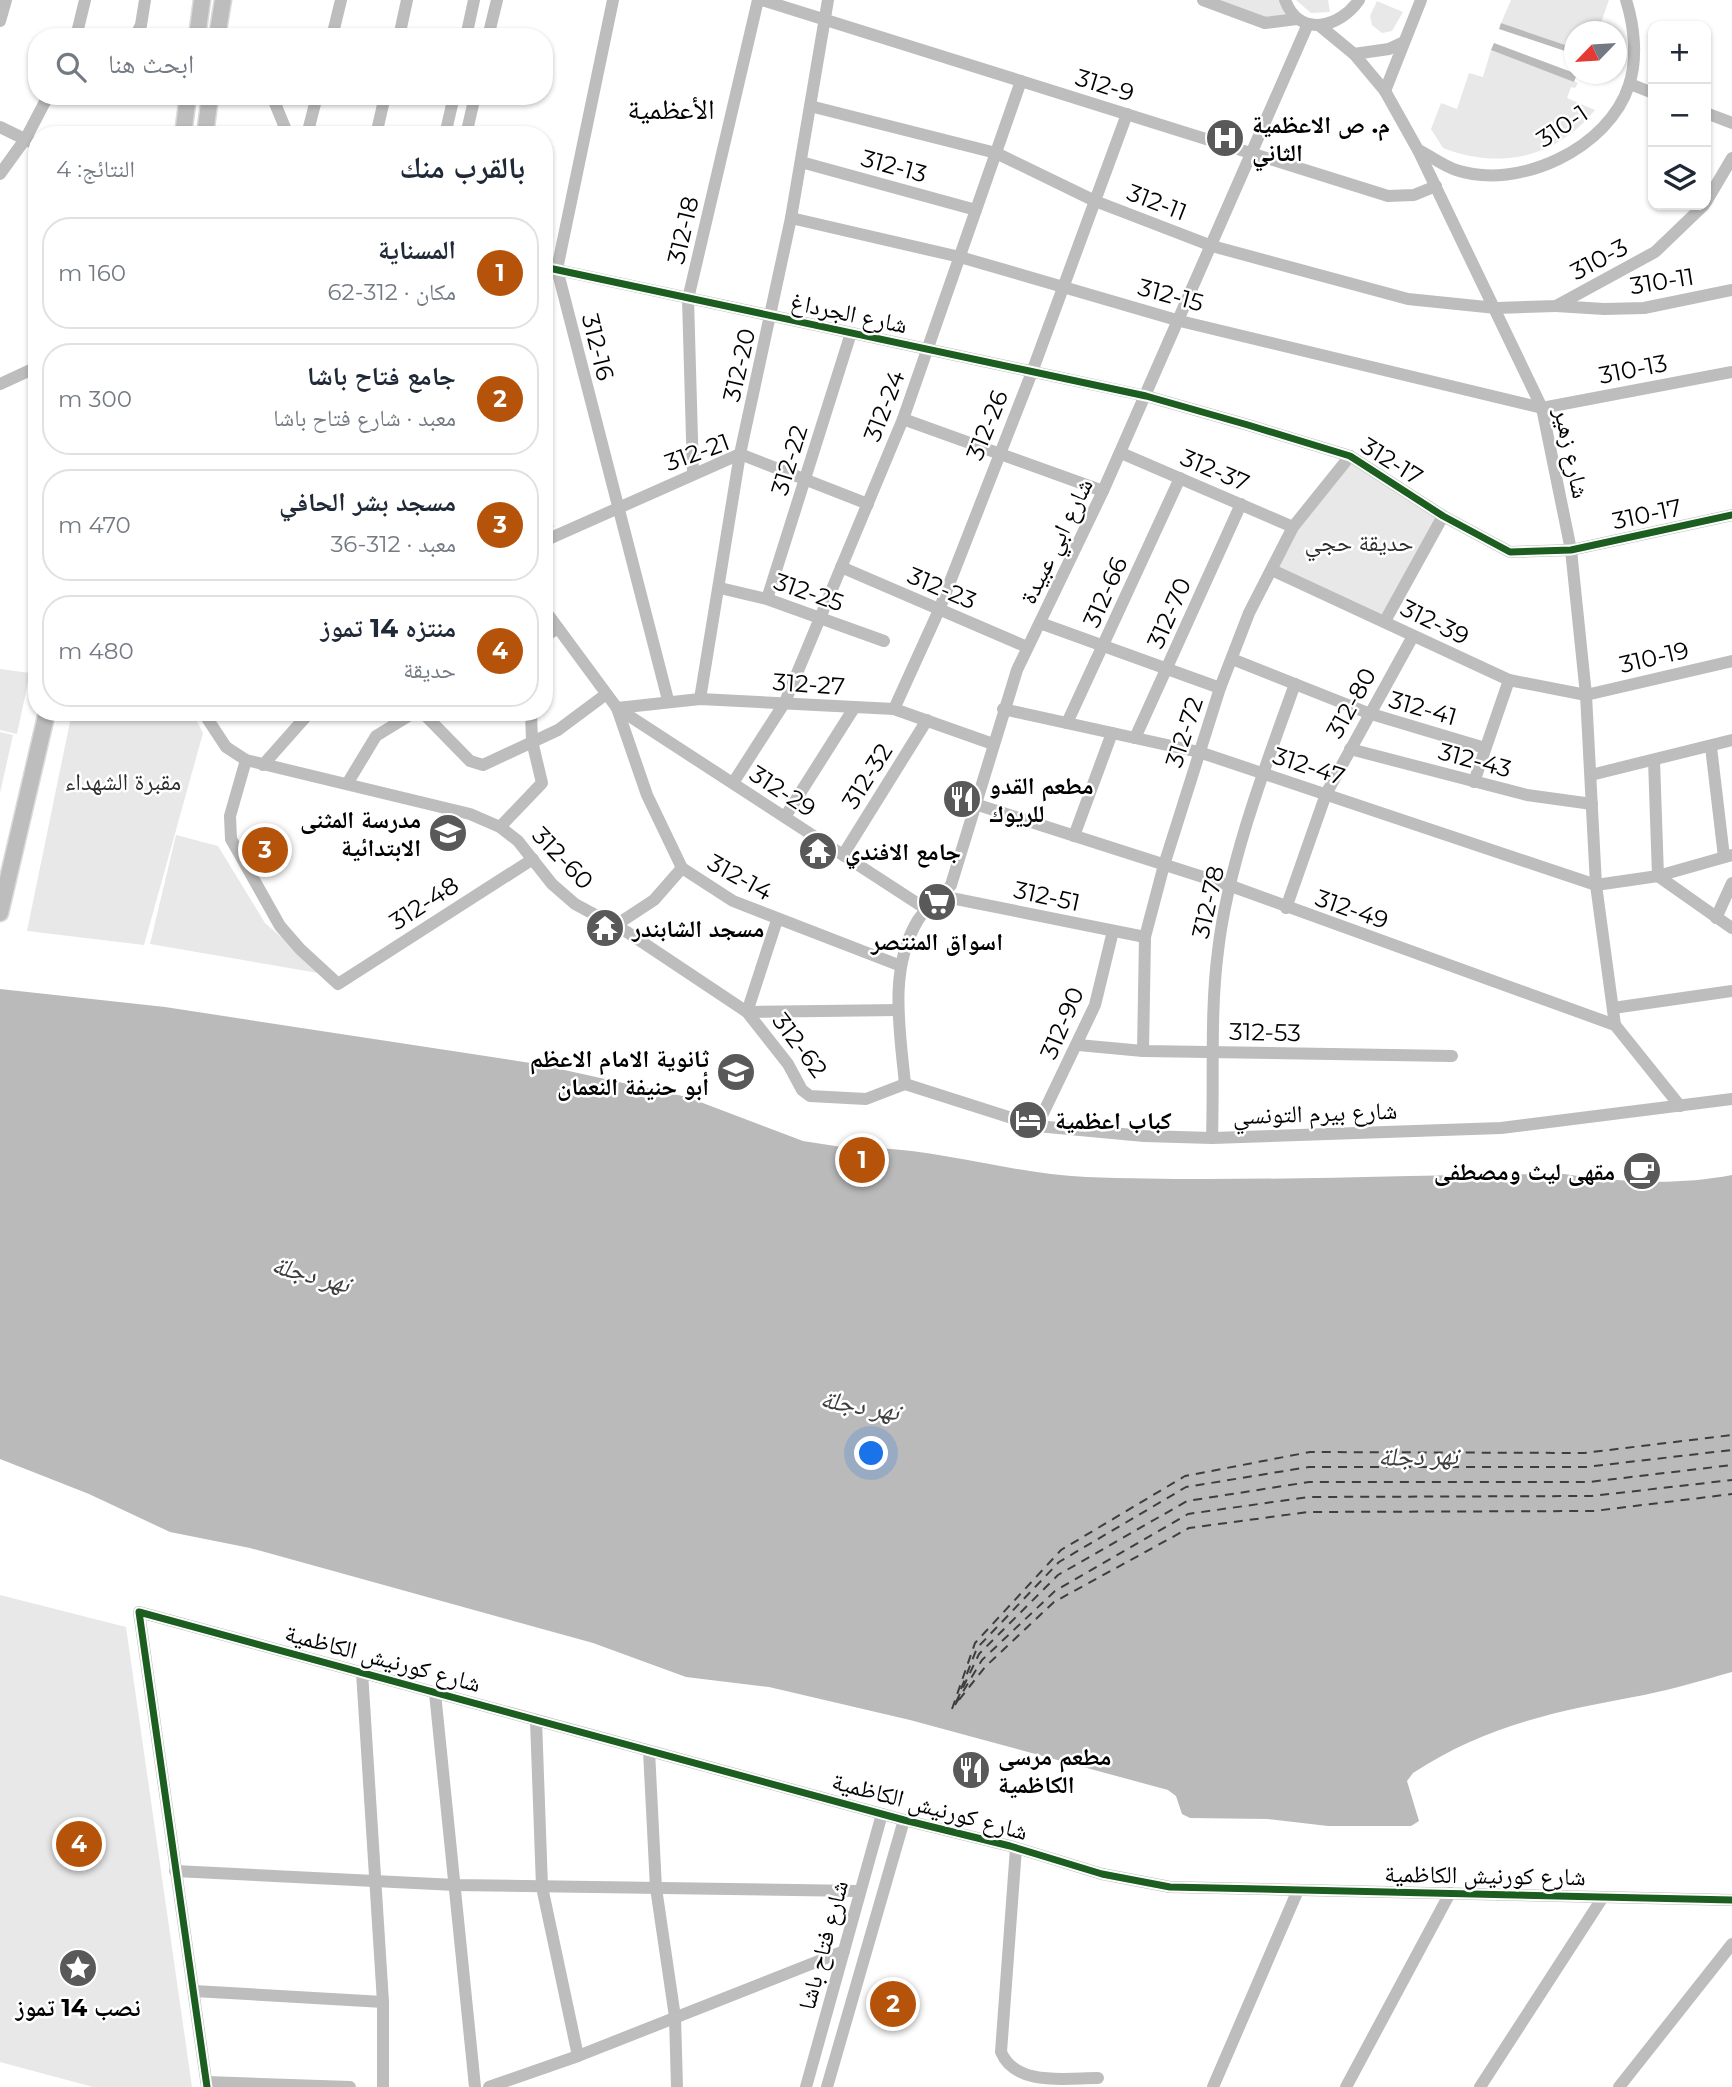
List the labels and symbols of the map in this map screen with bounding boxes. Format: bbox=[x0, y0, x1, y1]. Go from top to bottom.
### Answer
north arrow bbox=[1564, 21, 1627, 84]
street label: 312-9 bbox=[1072, 62, 1138, 108]
district label: الأعظمية bbox=[627, 92, 715, 126]
street label: 310-1 bbox=[1531, 98, 1593, 154]
place label: م. ص الاعظمية الثاني bbox=[1252, 110, 1390, 171]
hospital icon: م. ص الاعظمية الثاني bbox=[1204, 117, 1246, 159]
street label: 312-13 bbox=[858, 143, 930, 189]
street label: 312-11 bbox=[1123, 177, 1191, 227]
street label: 312-18 bbox=[661, 193, 705, 267]
street label: 310-3 bbox=[1565, 232, 1633, 286]
street label: 310-11 bbox=[1628, 262, 1696, 300]
street label: 312-15 bbox=[1135, 272, 1207, 318]
street label: شارع الجرداغ bbox=[788, 286, 910, 340]
street label: 312-16 bbox=[576, 311, 620, 383]
street label: 312-20 bbox=[717, 326, 761, 404]
street label: 310-13 bbox=[1596, 348, 1670, 390]
street label: 312-24 bbox=[857, 366, 911, 445]
street label: 312-26 bbox=[960, 386, 1014, 464]
street label: شارع زهير bbox=[1547, 404, 1596, 501]
street label: 312-22 bbox=[765, 421, 813, 499]
street label: 312-21 bbox=[661, 427, 733, 477]
street label: 312-17 bbox=[1356, 431, 1428, 491]
street label: 312-37 bbox=[1176, 443, 1254, 497]
street label: شارع ابي عبيدة bbox=[1013, 474, 1103, 611]
street label: 310-17 bbox=[1610, 493, 1684, 535]
park label: حديقة حجي bbox=[1304, 528, 1414, 562]
street label: 312-66 bbox=[1077, 552, 1133, 632]
street label: 312-23 bbox=[903, 561, 981, 615]
street label: 312-25 bbox=[770, 567, 848, 617]
street label: 312-70 bbox=[1141, 573, 1197, 653]
street label: 312-39 bbox=[1396, 593, 1474, 651]
street label: 310-19 bbox=[1616, 635, 1692, 679]
street label: 312-80 bbox=[1320, 663, 1382, 743]
street label: 312-27 bbox=[772, 667, 846, 701]
street label: 312-41 bbox=[1386, 685, 1460, 731]
street label: 312-72 bbox=[1159, 693, 1209, 771]
street label: 312-43 bbox=[1435, 736, 1515, 784]
street label: 312-32 bbox=[836, 738, 898, 814]
street label: 312-47 bbox=[1269, 741, 1349, 791]
street label: 312-29 bbox=[745, 759, 821, 823]
park label: مقبرة الشهداء bbox=[65, 767, 181, 796]
place label: مطعم القدو للريوك bbox=[989, 771, 1094, 828]
restaurant icon: مطعم القدو للريوك bbox=[941, 778, 983, 820]
place label: مدرسة المثنى الابتدائية bbox=[300, 805, 421, 862]
school or university icon: مدرسة المثنى الابتدائية bbox=[427, 812, 469, 854]
street label: 312-60 bbox=[526, 821, 600, 895]
pin: 3 bbox=[242, 824, 288, 876]
temple icon: جامع الافندي bbox=[797, 830, 839, 872]
place label: جامع الافندي bbox=[845, 837, 961, 870]
street label: 312-14 bbox=[703, 848, 777, 906]
street label: 312-78 bbox=[1186, 863, 1230, 941]
street label: 312-48 bbox=[384, 870, 464, 936]
street label: 312-51 bbox=[1011, 875, 1083, 917]
supermarket icon: اسواق المنتصر bbox=[916, 881, 958, 923]
street label: 312-49 bbox=[1312, 883, 1392, 935]
temple icon: مسجد الشابندر bbox=[584, 907, 626, 949]
place label: مسجد الشابندر bbox=[631, 914, 764, 943]
place label: اسواق المنتصر bbox=[870, 927, 1003, 956]
street label: 312-90 bbox=[1034, 983, 1090, 1063]
street label: 312-62 bbox=[766, 1007, 834, 1083]
street label: 312-53 bbox=[1229, 1017, 1301, 1047]
place label: ثانوية الامام الاعظم أبو حنيفة النعمان bbox=[530, 1044, 710, 1101]
school or university icon: ثانوية الامام الاعظم أبو حنيفة النعمان bbox=[715, 1051, 757, 1093]
street label: شارع بيرم التونسي bbox=[1232, 1096, 1398, 1135]
hotel icon: كباب اعظمية bbox=[1007, 1099, 1049, 1141]
place label: كباب اعظمية bbox=[1055, 1106, 1172, 1135]
pin: 1 bbox=[839, 1134, 885, 1186]
cafe icon: مقهى ليث ومصطفى bbox=[1621, 1150, 1663, 1192]
place label: مقهى ليث ومصطفى bbox=[1434, 1157, 1615, 1186]
water label: نهر دجلة bbox=[268, 1248, 357, 1301]
water label: نهر دجلة bbox=[818, 1382, 906, 1428]
your location bbox=[854, 1436, 888, 1470]
water label: نهر دجلة bbox=[1378, 1439, 1462, 1473]
street label: شارع كورنيش الكاظمية bbox=[282, 1618, 484, 1699]
place label: مطعم مرسى الكاظمية bbox=[998, 1742, 1111, 1799]
restaurant icon: مطعم مرسى الكاظمية bbox=[950, 1749, 992, 1791]
street label: شارع كورنيش الكاظمية bbox=[829, 1766, 1031, 1847]
pin: 4 bbox=[56, 1818, 102, 1870]
street label: شارع كورنيش الكاظمية bbox=[1384, 1859, 1586, 1892]
street label: شارع فتاح باشا bbox=[792, 1877, 855, 2013]
place icon: نصب 14 تموز bbox=[57, 1947, 99, 1989]
pin: 2 bbox=[870, 1978, 916, 2030]
place label: نصب 14 تموز bbox=[15, 1993, 140, 2022]

